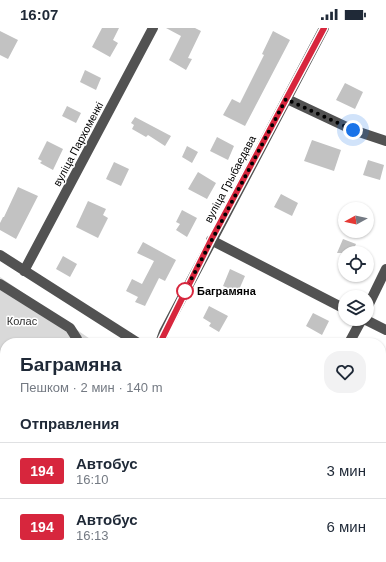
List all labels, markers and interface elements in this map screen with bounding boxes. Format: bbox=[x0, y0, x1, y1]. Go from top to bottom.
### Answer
text: 16:07 bbox=[20, 6, 58, 23]
street label: вуліца Пархоменкі bbox=[51, 100, 105, 188]
your location bbox=[343, 120, 363, 140]
street label: вуліца Грыбаедава bbox=[202, 133, 258, 225]
north arrow bbox=[338, 202, 374, 238]
map controls bbox=[338, 202, 374, 326]
button: locate bbox=[338, 246, 374, 282]
marker: Баграмяна bbox=[176, 282, 194, 300]
place label: Баграмяна bbox=[197, 285, 257, 297]
button: layers bbox=[338, 290, 374, 326]
park label: Колас bbox=[7, 315, 38, 327]
button: heart bbox=[324, 351, 366, 393]
text: Баграмяна bbox=[20, 354, 122, 375]
text: Пешком · 2 мин · 140 m bbox=[20, 380, 162, 395]
text: Отправления bbox=[20, 415, 119, 432]
text: Автобус bbox=[76, 455, 138, 472]
text: 3 мин bbox=[327, 462, 366, 479]
text: 194 bbox=[30, 463, 54, 479]
text: 16:10 bbox=[76, 472, 109, 487]
text: Автобус bbox=[76, 511, 138, 528]
text: 6 мин bbox=[327, 518, 366, 535]
text: 194 bbox=[30, 519, 54, 535]
text: 16:13 bbox=[76, 528, 109, 543]

